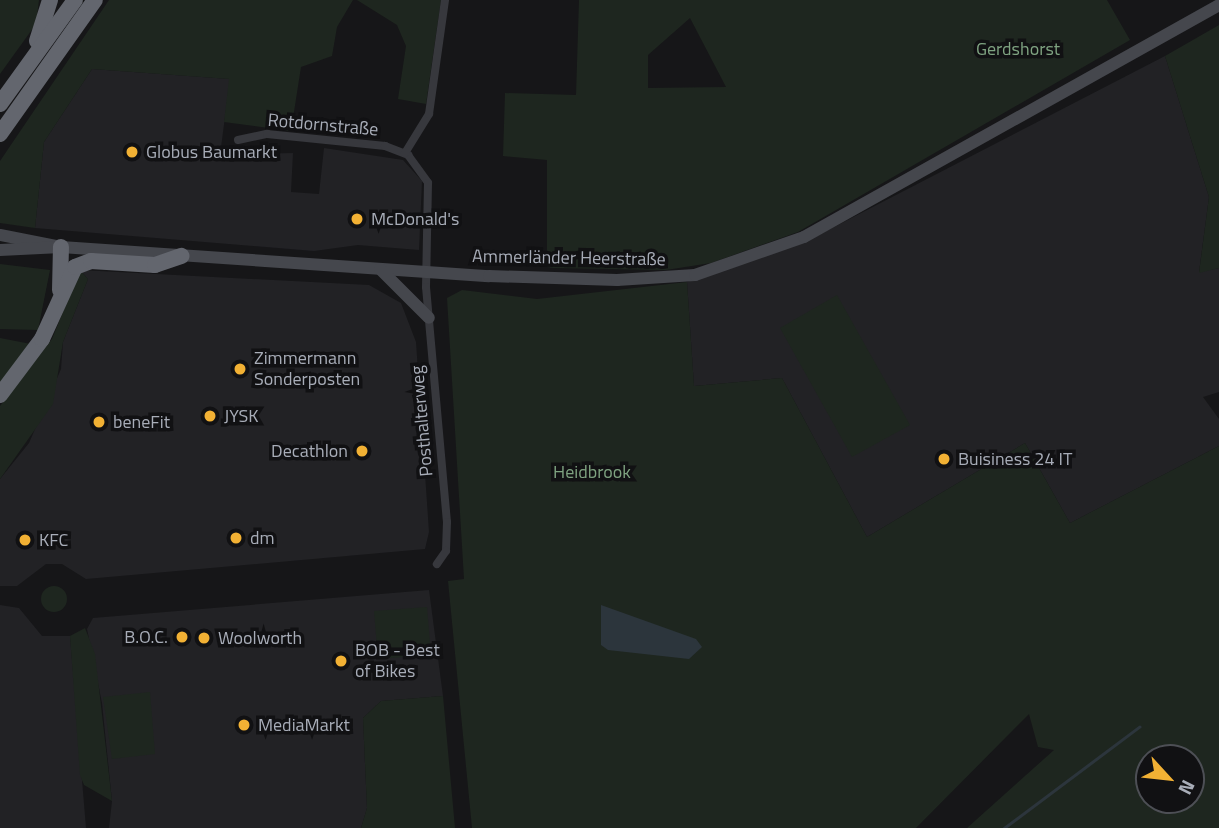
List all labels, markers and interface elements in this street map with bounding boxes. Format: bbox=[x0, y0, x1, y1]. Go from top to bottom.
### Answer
park label: Gerdshorst bbox=[976, 38, 1060, 60]
street label: Rotdornstraße bbox=[267, 109, 379, 141]
place label: Globus Baumarkt bbox=[146, 141, 277, 163]
marker: Globus Baumarkt bbox=[124, 144, 140, 160]
place label: McDonald's bbox=[371, 208, 459, 230]
marker: McDonald's bbox=[349, 211, 365, 227]
street label: Ammerländer Heerstraße bbox=[472, 246, 666, 270]
place label: Zimmermann Sonderposten bbox=[254, 348, 360, 390]
marker: Zimmermann Sonderposten bbox=[232, 361, 248, 377]
street label: Posthalterweg bbox=[406, 365, 438, 477]
place label: JYSK bbox=[224, 405, 259, 427]
marker: JYSK bbox=[202, 408, 218, 424]
place label: beneFit bbox=[113, 411, 170, 433]
marker: beneFit bbox=[91, 414, 107, 430]
place label: Decathlon bbox=[271, 440, 348, 462]
marker: Decathlon bbox=[354, 443, 370, 459]
place label: Buisiness 24 IT bbox=[958, 448, 1072, 470]
marker: Buisiness 24 IT bbox=[936, 451, 952, 467]
park label: Heidbrook bbox=[553, 461, 631, 483]
place label: dm bbox=[250, 527, 275, 549]
place label: KFC bbox=[39, 529, 68, 551]
marker: dm bbox=[228, 530, 244, 546]
marker: KFC bbox=[17, 532, 33, 548]
place label: B.O.C. bbox=[124, 626, 168, 648]
place label: Woolworth bbox=[218, 627, 302, 649]
marker: B.O.C. bbox=[174, 629, 190, 645]
marker: Woolworth bbox=[196, 630, 212, 646]
place label: BOB - Best of Bikes bbox=[355, 640, 440, 682]
marker: BOB - Best of Bikes bbox=[333, 653, 349, 669]
place label: MediaMarkt bbox=[258, 714, 350, 736]
marker: MediaMarkt bbox=[236, 717, 252, 733]
north arrow bbox=[1135, 744, 1205, 814]
text: N bbox=[1171, 775, 1203, 800]

